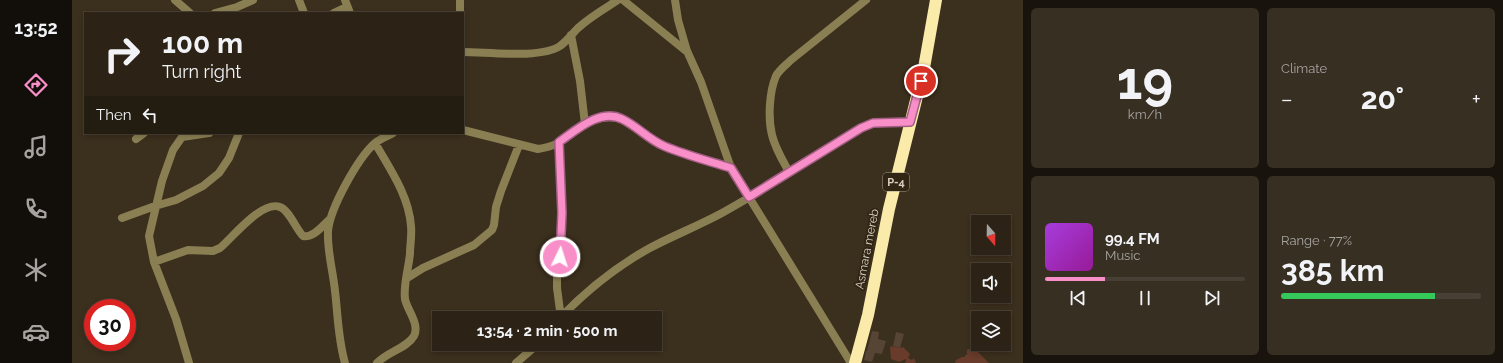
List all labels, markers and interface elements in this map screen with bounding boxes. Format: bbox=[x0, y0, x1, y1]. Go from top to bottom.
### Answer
text: 13:52 bbox=[14, 17, 58, 38]
text: 100 m bbox=[162, 27, 243, 60]
icon: right bbox=[96, 28, 148, 80]
text: 19 bbox=[1117, 50, 1173, 111]
text: Turn right bbox=[162, 61, 241, 82]
text: Climate bbox=[1281, 61, 1327, 76]
pin bbox=[904, 64, 938, 98]
icon: arrive bbox=[910, 70, 932, 92]
icon: directions bbox=[22, 71, 50, 99]
text: 20° bbox=[1361, 81, 1404, 116]
text: − bbox=[1281, 86, 1293, 112]
text: + bbox=[1472, 86, 1481, 112]
icon: left bbox=[139, 104, 161, 126]
text: Then bbox=[96, 106, 131, 124]
text: km/h bbox=[1128, 107, 1162, 122]
icon: music bbox=[22, 133, 50, 161]
road number: P-4 bbox=[883, 173, 909, 191]
icon: phone bbox=[22, 195, 50, 223]
street label: Asmara mereb bbox=[852, 208, 882, 290]
north arrow bbox=[971, 215, 1011, 255]
map controls bbox=[971, 215, 1011, 351]
text: 99.4 FM bbox=[1105, 230, 1160, 248]
text: Range · 77% bbox=[1281, 233, 1352, 248]
position arrow bbox=[539, 236, 581, 278]
text: Music bbox=[1105, 248, 1140, 263]
text: 385 km bbox=[1281, 253, 1384, 288]
icon: climate bbox=[22, 256, 50, 284]
button: sound bbox=[971, 263, 1011, 303]
icon: previous bbox=[1067, 287, 1089, 309]
icon: pause bbox=[1134, 287, 1156, 309]
icon: next bbox=[1201, 287, 1223, 309]
speed limit sign: 30 bbox=[84, 299, 136, 351]
button: layers bbox=[971, 311, 1011, 351]
icon: car bbox=[22, 318, 50, 346]
text: 13:54 · 2 min · 500 m bbox=[477, 322, 617, 340]

